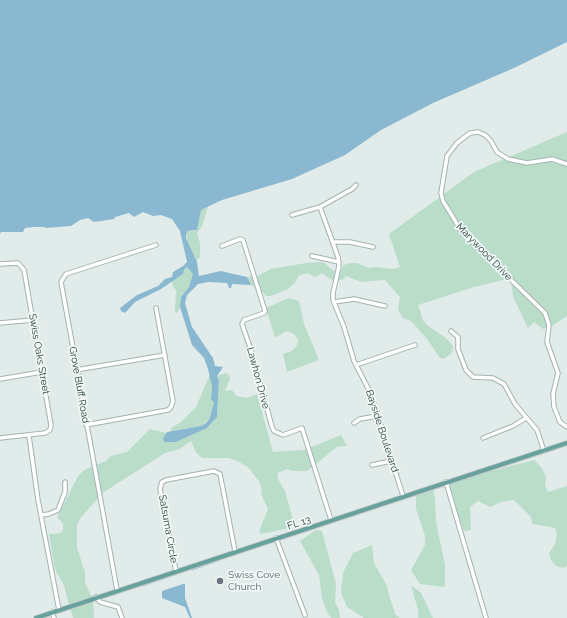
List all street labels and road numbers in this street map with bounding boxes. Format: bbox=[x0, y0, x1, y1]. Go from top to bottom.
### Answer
street label: Marywood Drive bbox=[453, 221, 515, 283]
street label: Swiss Oaks Street bbox=[26, 313, 52, 395]
street label: Grove Bluff Road bbox=[66, 346, 92, 424]
street label: Lawhon Drive bbox=[244, 346, 272, 410]
street label: Bayside Boulevard bbox=[363, 388, 401, 474]
street label: Satsuma Circle bbox=[156, 494, 180, 564]
street label: FL 13 bbox=[286, 514, 312, 532]

